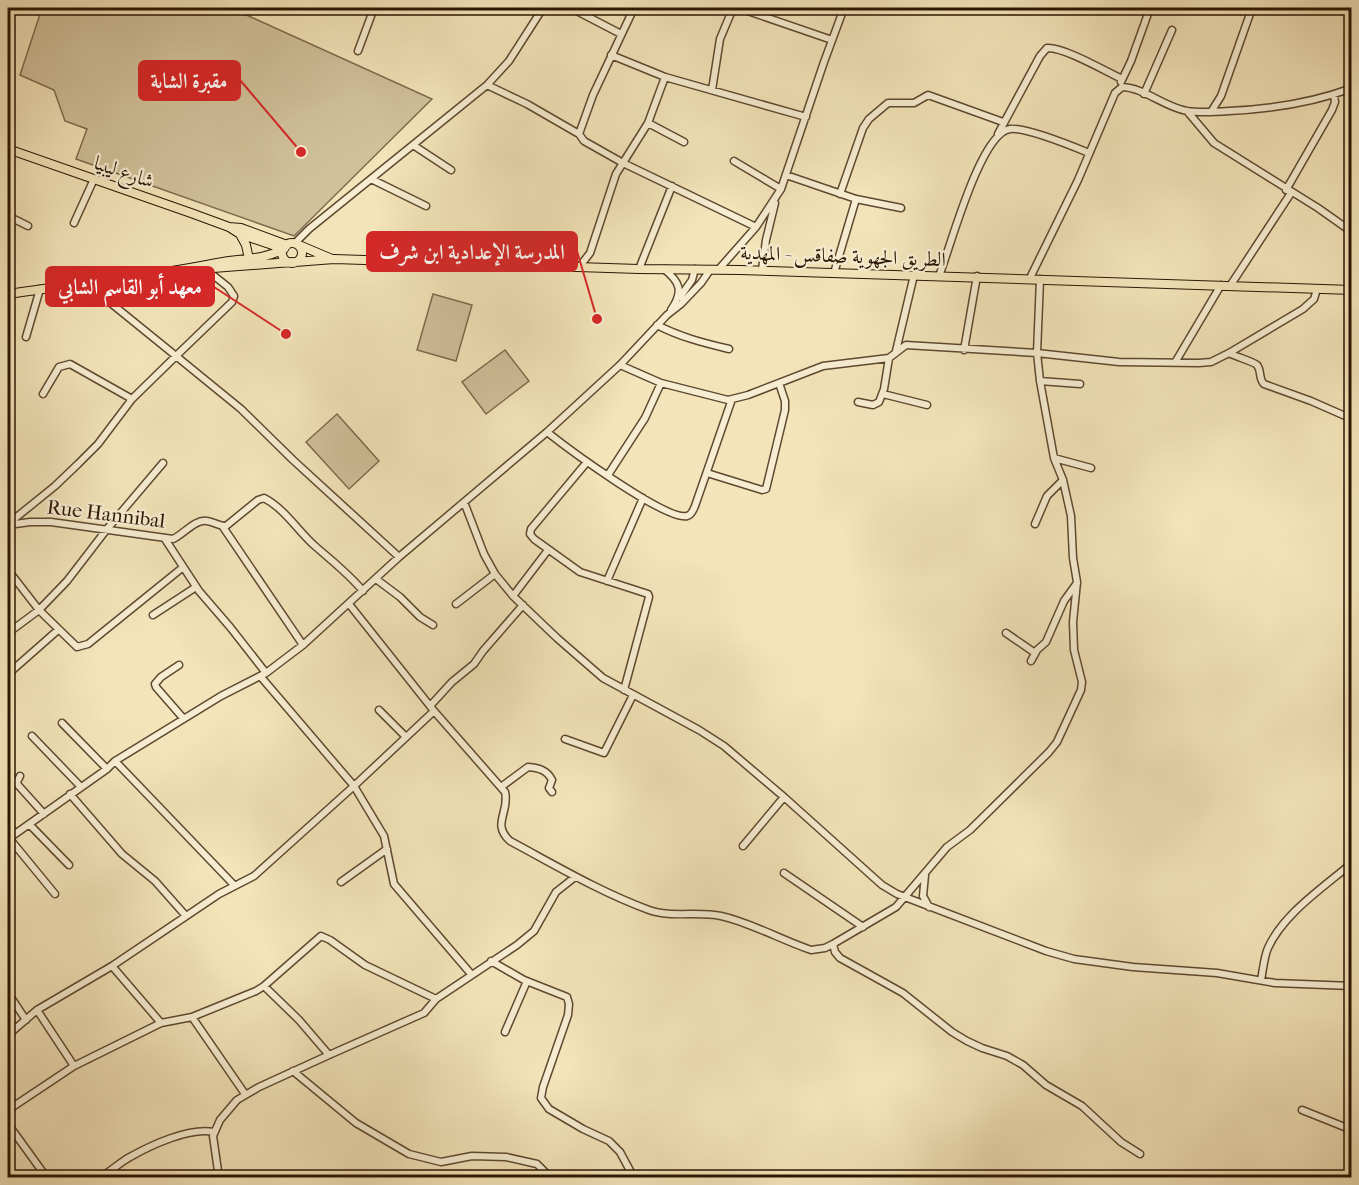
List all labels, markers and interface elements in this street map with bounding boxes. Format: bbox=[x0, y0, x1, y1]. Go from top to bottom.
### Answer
callout: مقبرة الشابة bbox=[139, 61, 240, 100]
text: مقبرة الشابة bbox=[151, 69, 227, 94]
street label: شارع ليبيا bbox=[89, 151, 157, 199]
callout: المدرسة الإعدادية ابن شرف bbox=[367, 232, 577, 271]
text: المدرسة الإعدادية ابن شرف bbox=[379, 240, 565, 267]
street label: الطريق الجهوية صفاقس - المهدية bbox=[740, 241, 946, 273]
callout: معهد أبو القاسم الشابي bbox=[46, 267, 214, 306]
text: معهد أبو القاسم الشابي bbox=[57, 273, 202, 307]
street label: Rue Hannibal bbox=[46, 495, 167, 533]

